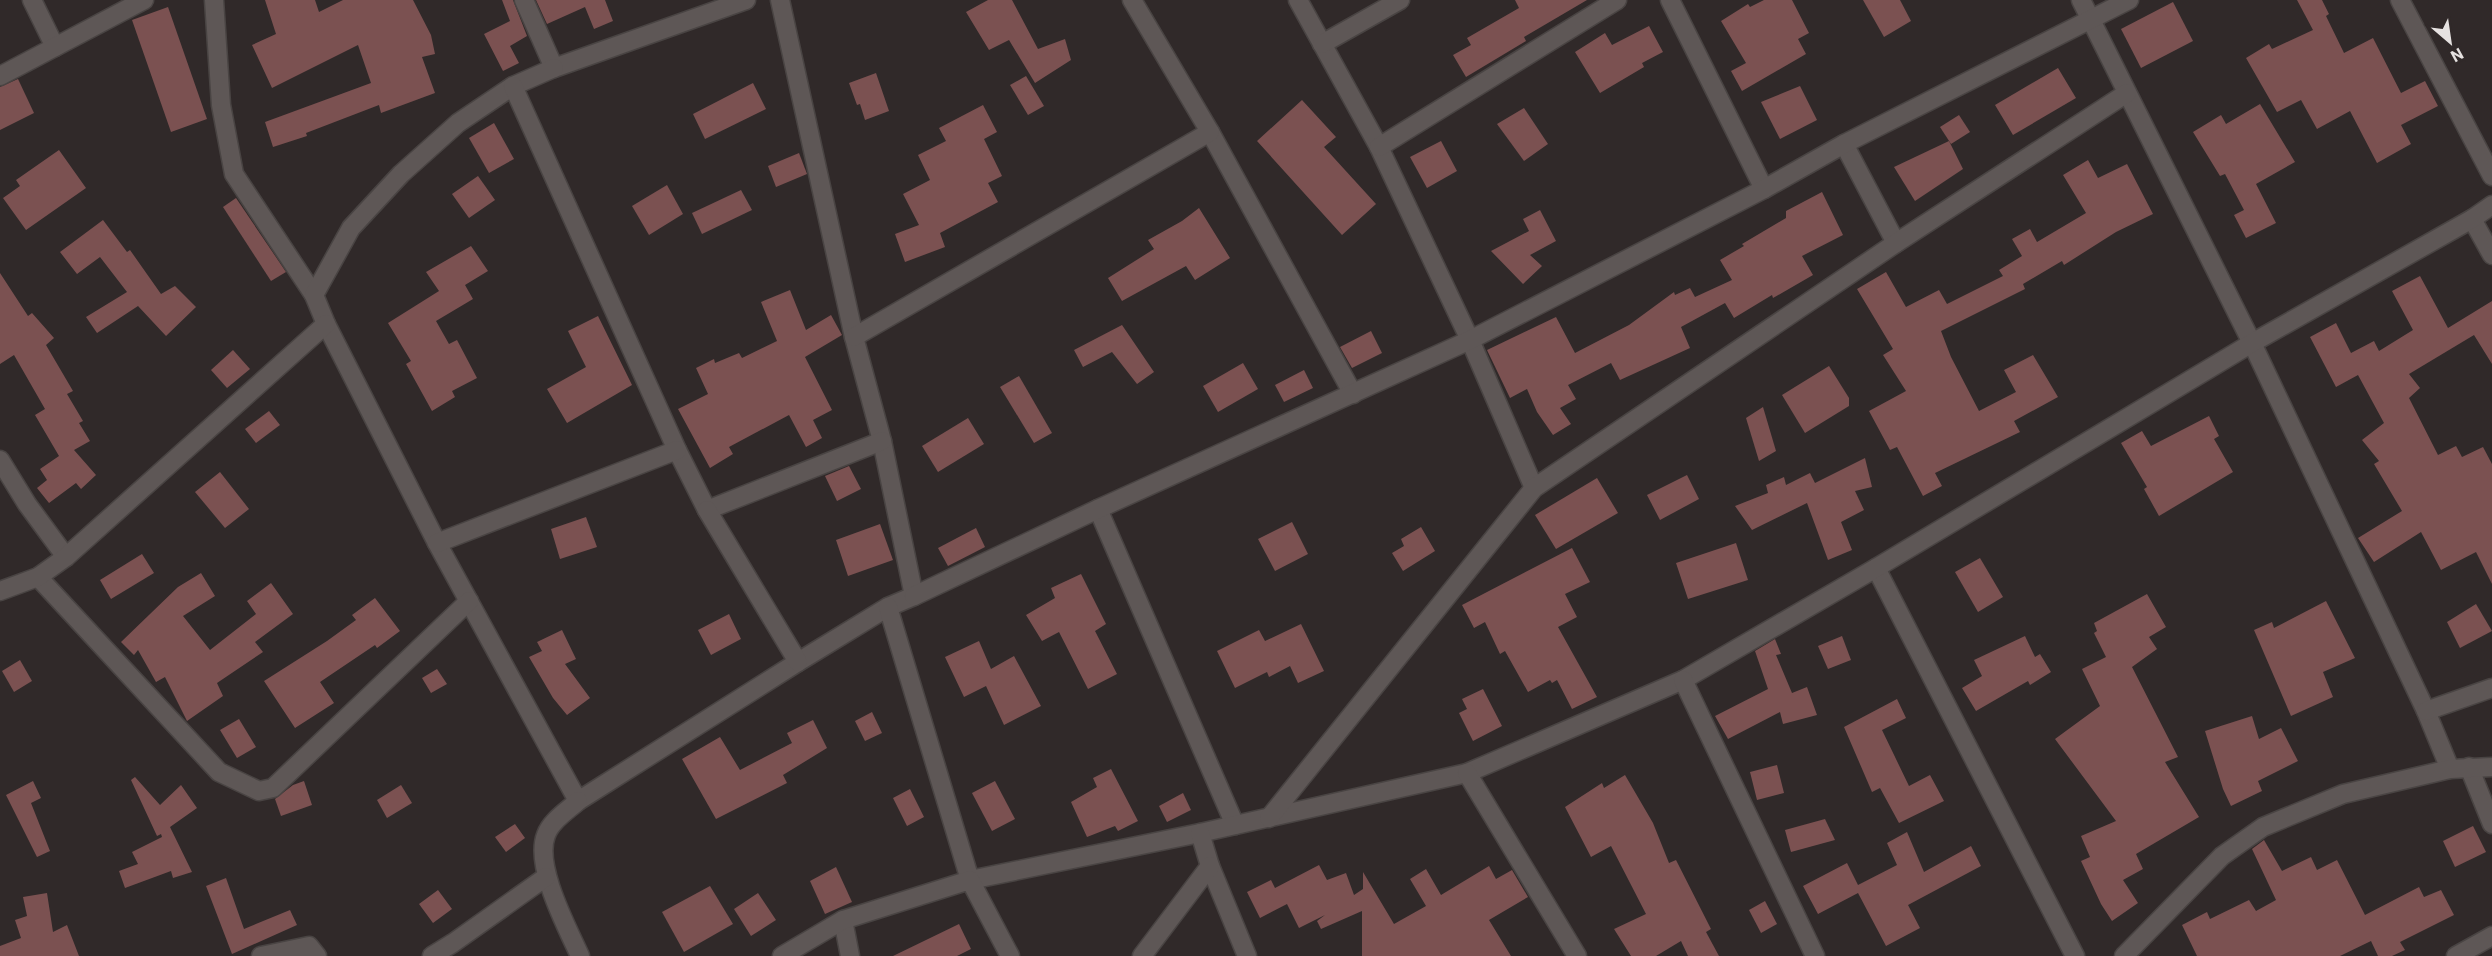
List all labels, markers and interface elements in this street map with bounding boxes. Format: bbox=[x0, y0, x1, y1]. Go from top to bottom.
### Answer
north arrow bbox=[2420, 12, 2480, 72]
text: N bbox=[2447, 44, 2467, 66]

